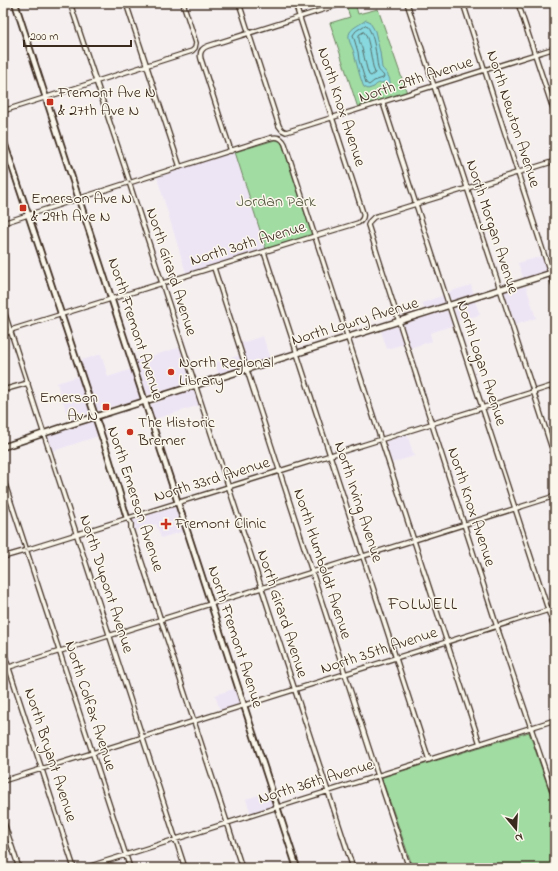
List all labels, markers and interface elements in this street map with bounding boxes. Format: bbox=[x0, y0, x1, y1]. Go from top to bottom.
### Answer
scale bar bbox=[24, 22, 131, 48]
text: 200 m bbox=[30, 28, 59, 46]
street label: North Knox Avenue bbox=[310, 44, 372, 170]
street label: North Newton Avenue bbox=[479, 47, 547, 191]
street label: North 29th Avenue bbox=[356, 50, 477, 110]
place label: Fremont Ave N & 27th Ave N bbox=[57, 81, 156, 123]
marker: Fremont Ave N & 27th Ave N bbox=[45, 97, 55, 107]
street label: North Morgan Avenue bbox=[459, 157, 525, 298]
place label: Emerson Ave N & 29th Ave N bbox=[31, 187, 132, 229]
park label: Jordan Park bbox=[236, 190, 317, 214]
marker: Emerson Ave N & 29th Ave N bbox=[18, 203, 28, 213]
street label: North Girard Avenue bbox=[139, 205, 203, 340]
street label: North 30th Avenue bbox=[187, 215, 309, 273]
street label: North Fremont Avenue bbox=[101, 255, 170, 404]
street label: North Lowry Avenue bbox=[289, 291, 422, 353]
street label: North Logan Avenue bbox=[449, 297, 513, 430]
place label: North Regional Library bbox=[179, 351, 274, 393]
marker: North Regional Library bbox=[166, 367, 176, 377]
place label: Emerson Av N bbox=[39, 386, 98, 428]
marker: Emerson Av N bbox=[101, 402, 111, 412]
place label: The Historic Bremer bbox=[137, 411, 216, 453]
street label: North Emerson Avenue bbox=[100, 423, 170, 576]
marker: The Historic Bremer bbox=[125, 427, 135, 437]
street label: North Irving Avenue bbox=[327, 438, 389, 566]
street label: North Knox Avenue bbox=[440, 444, 502, 570]
street label: North 33rd Avenue bbox=[151, 451, 274, 509]
street label: North Humboldt Avenue bbox=[286, 486, 358, 643]
street label: North Dupont Avenue bbox=[72, 512, 140, 657]
place label: Fremont Clinic bbox=[174, 512, 267, 536]
marker: Fremont Clinic bbox=[160, 518, 172, 530]
street label: North Girard Avenue bbox=[250, 547, 314, 682]
street label: North Fremont Avenue bbox=[201, 563, 270, 712]
district label: FOLWELL bbox=[387, 592, 458, 617]
street label: North 35th Avenue bbox=[317, 621, 441, 681]
street label: North Colfax Avenue bbox=[58, 638, 123, 775]
street label: North Bryant Avenue bbox=[17, 685, 83, 826]
street label: North 36th Avenue bbox=[255, 753, 377, 811]
north arrow bbox=[496, 809, 536, 849]
text: N bbox=[513, 829, 525, 846]

